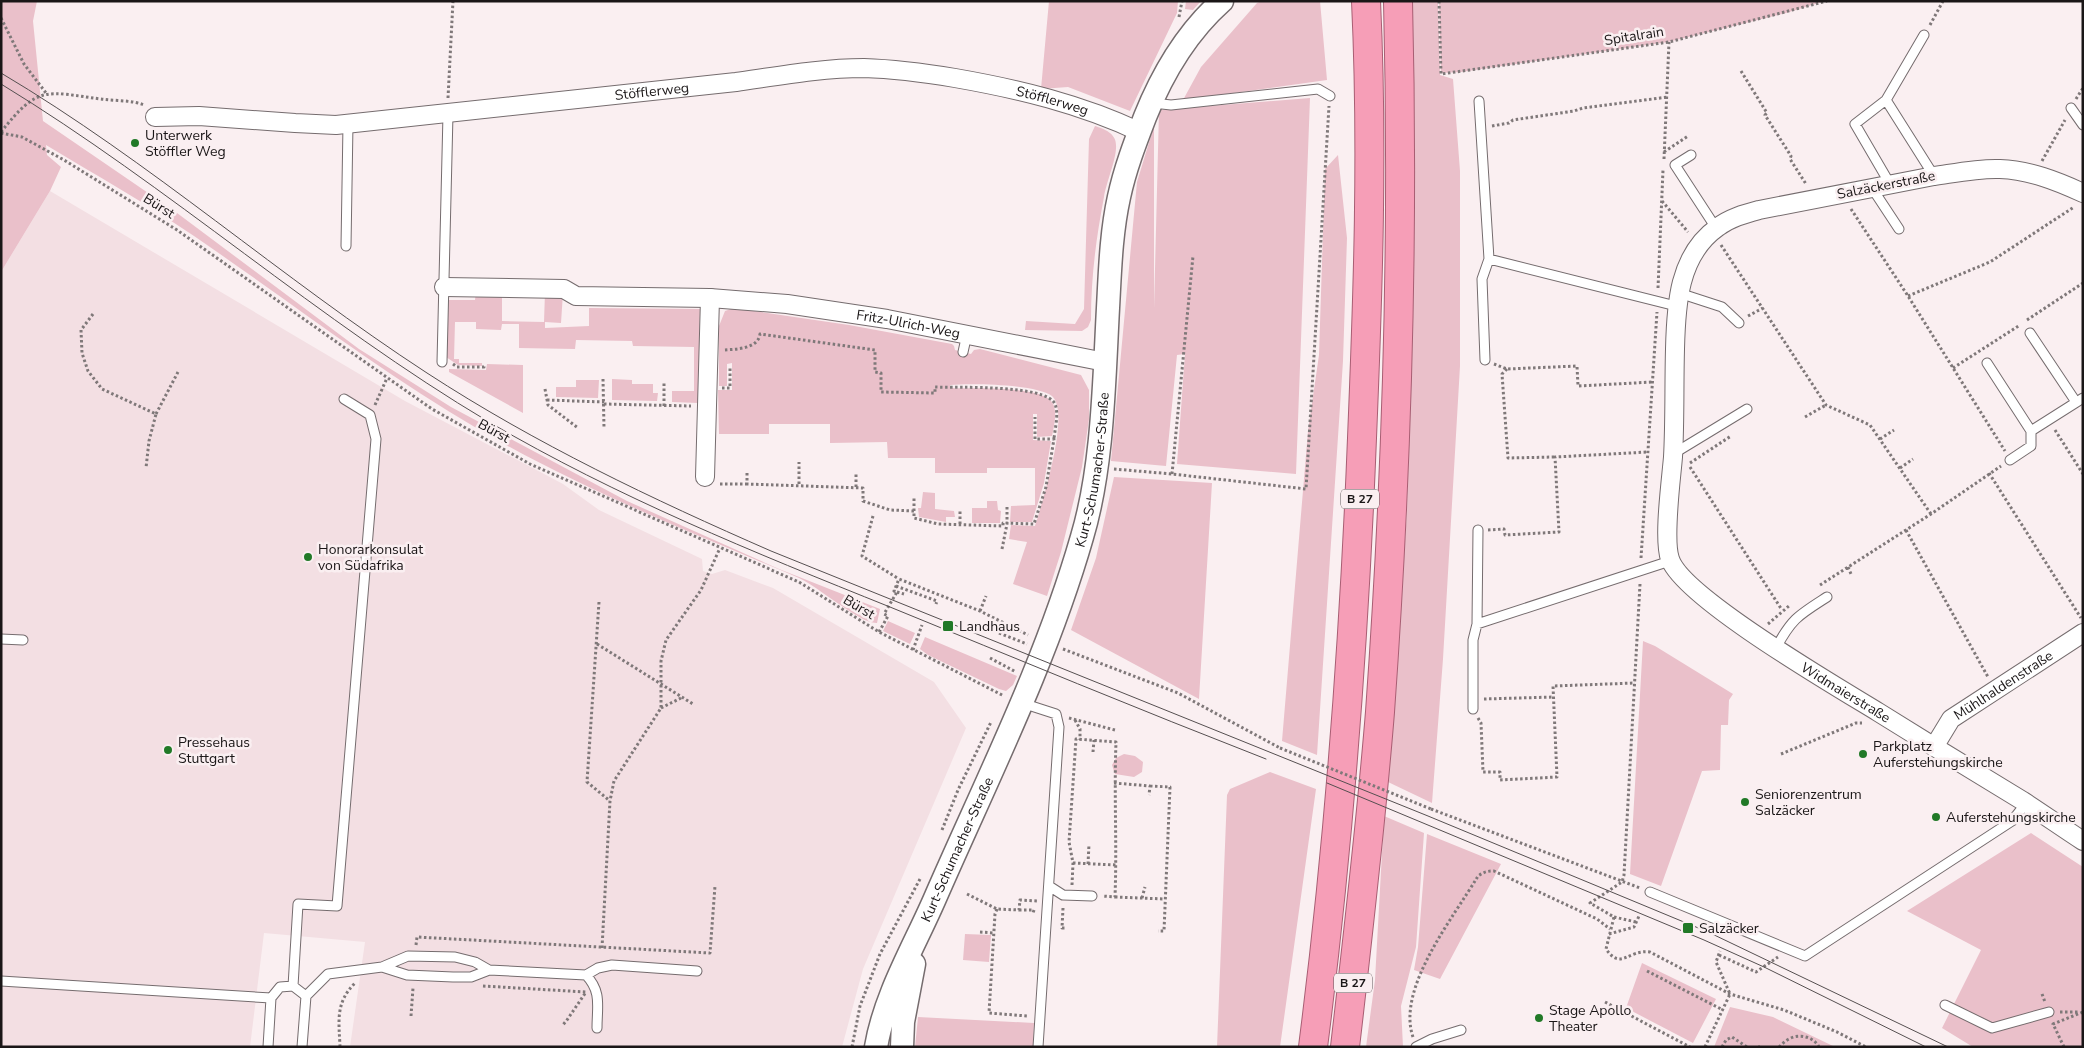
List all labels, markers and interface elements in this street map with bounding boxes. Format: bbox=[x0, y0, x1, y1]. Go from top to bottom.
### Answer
street label: Spitalrain bbox=[1603, 22, 1665, 50]
street label: Stöfflerweg bbox=[614, 78, 690, 104]
street label: Stöfflerweg bbox=[1014, 81, 1091, 120]
place label: Unterwerk Stöffler Weg bbox=[145, 126, 226, 161]
marker: Unterwerk Stöffler Weg bbox=[129, 137, 141, 149]
street label: Salzäckerstraße bbox=[1835, 166, 1937, 204]
street label: Bürst bbox=[140, 189, 178, 223]
street label: Fritz-Ulrich-Weg bbox=[855, 305, 962, 343]
street label: Kurt-Schumacher-Straße bbox=[1070, 392, 1113, 550]
street label: Bürst bbox=[475, 414, 513, 448]
road number: B 27 bbox=[1341, 489, 1379, 508]
place label: Honorarkonsulat von Südafrika bbox=[318, 540, 423, 575]
marker: Honorarkonsulat von Südafrika bbox=[302, 551, 314, 563]
street label: Bürst bbox=[840, 590, 878, 624]
place label: Landhaus bbox=[959, 617, 1020, 636]
marker: Landhaus bbox=[941, 619, 955, 633]
street label: Mühlhaldenstraße bbox=[1950, 646, 2057, 724]
street label: Widmaierstraße bbox=[1797, 658, 1894, 727]
place label: Pressehaus Stuttgart bbox=[178, 733, 250, 768]
place label: Parkplatz Auferstehungskirche bbox=[1873, 737, 2003, 772]
marker: Pressehaus Stuttgart bbox=[162, 744, 174, 756]
marker: Parkplatz Auferstehungskirche bbox=[1857, 748, 1869, 760]
street label: Kurt-Schumacher-Straße bbox=[916, 774, 998, 925]
place label: Seniorenzentrum Salzäcker bbox=[1755, 785, 1862, 820]
marker: Seniorenzentrum Salzäcker bbox=[1739, 796, 1751, 808]
place label: Auferstehungskirche bbox=[1946, 808, 2076, 827]
marker: Auferstehungskirche bbox=[1930, 811, 1942, 823]
place label: Salzäcker bbox=[1699, 919, 1759, 938]
marker: Salzäcker bbox=[1681, 921, 1695, 935]
road number: B 27 bbox=[1334, 974, 1372, 992]
place label: Stage Apollo Theater bbox=[1549, 1001, 1632, 1036]
marker: Stage Apollo Theater bbox=[1533, 1012, 1545, 1024]

